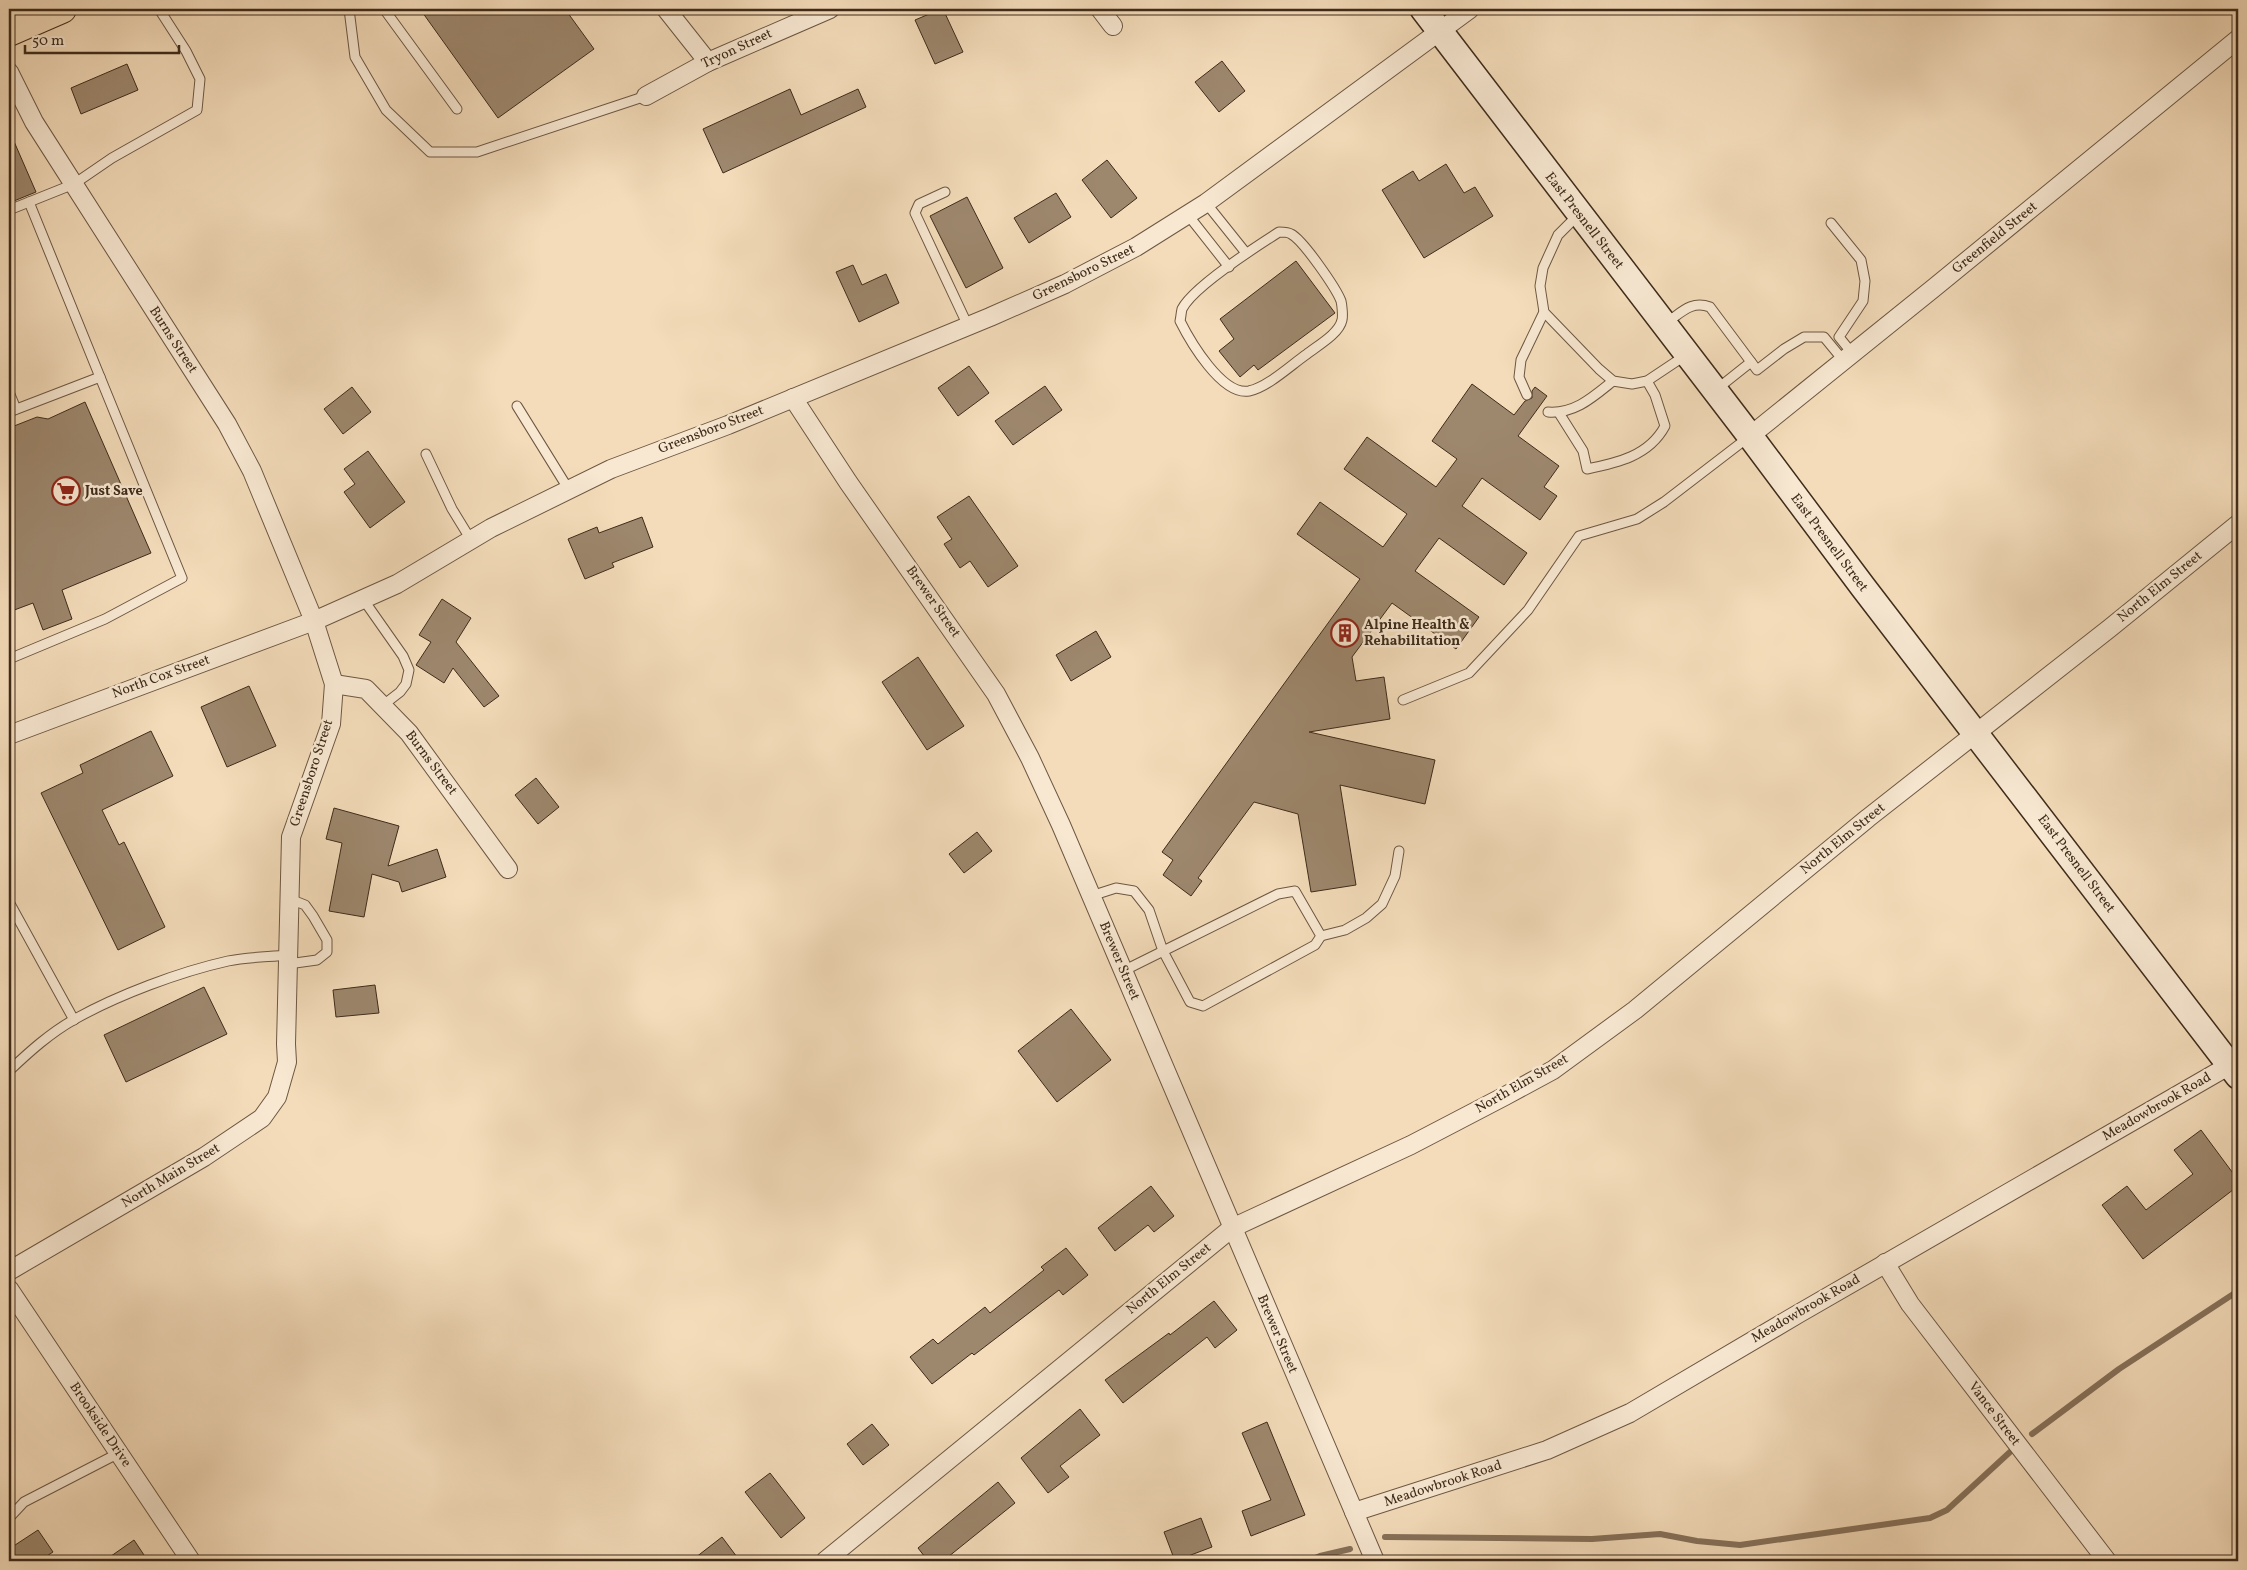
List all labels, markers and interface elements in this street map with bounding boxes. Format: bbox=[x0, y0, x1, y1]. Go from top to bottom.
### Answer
scale bar bbox=[25, 22, 179, 54]
street label: Tryon Street bbox=[698, 24, 776, 74]
text: 50 m bbox=[32, 31, 64, 52]
street label: East Presnell Street bbox=[1540, 168, 1628, 274]
street label: Greenfield Street bbox=[1948, 198, 2042, 278]
street label: Greensboro Street bbox=[1030, 240, 1138, 306]
street label: Burns Street bbox=[144, 303, 202, 377]
street label: Greensboro Street bbox=[655, 401, 767, 459]
supermarket icon: Just Save bbox=[51, 476, 81, 506]
place label: Just Save bbox=[84, 482, 143, 501]
street label: East Presnell Street bbox=[1786, 490, 1872, 596]
street label: North Elm Street bbox=[2114, 547, 2207, 627]
street label: Brewer Street bbox=[901, 562, 965, 642]
place label: Alpine Health & Rehabilitation bbox=[1364, 616, 1470, 651]
building icon: Alpine Health & Rehabilitation bbox=[1330, 618, 1360, 648]
street label: North Cox Street bbox=[109, 650, 213, 704]
street label: Greensboro Street bbox=[286, 717, 338, 829]
street label: Burns Street bbox=[400, 727, 462, 799]
street label: North Elm Street bbox=[1797, 799, 1890, 879]
street label: East Presnell Street bbox=[2033, 811, 2119, 917]
street label: Brewer Street bbox=[1094, 919, 1144, 1003]
street label: North Elm Street bbox=[1472, 1050, 1572, 1118]
street label: Meadowbrook Road bbox=[2099, 1068, 2215, 1146]
street label: North Main Street bbox=[118, 1139, 224, 1213]
street label: North Elm Street bbox=[1123, 1239, 1216, 1319]
street label: Meadowbrook Road bbox=[1748, 1270, 1864, 1348]
street label: Brewer Street bbox=[1252, 1292, 1302, 1376]
street label: Vance Street bbox=[1964, 1378, 2025, 1450]
street label: Brookside Drive bbox=[65, 1379, 136, 1472]
street label: Meadowbrook Road bbox=[1382, 1456, 1504, 1512]

